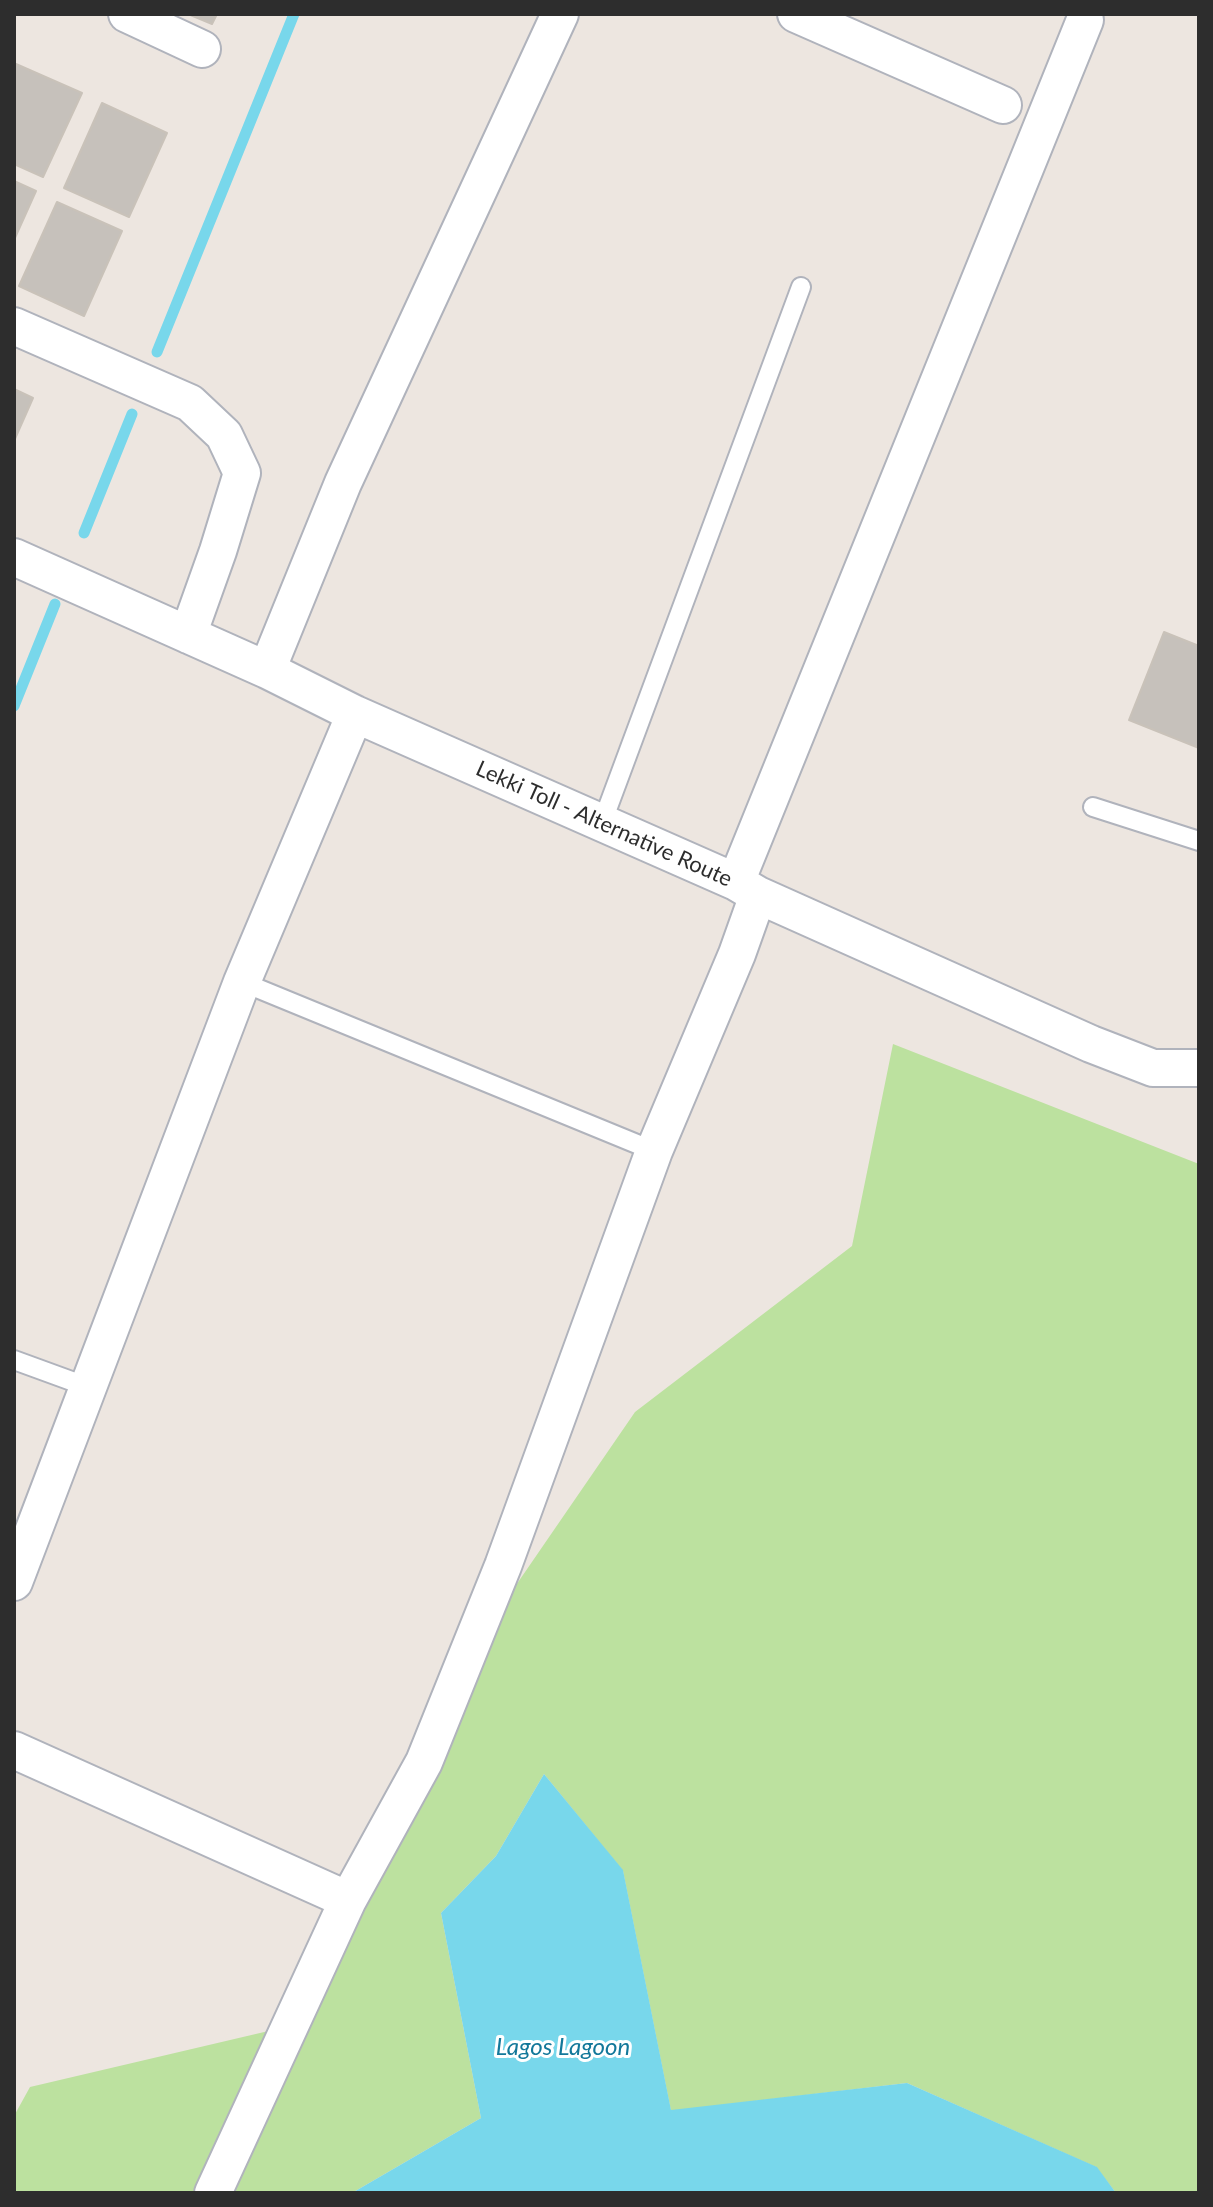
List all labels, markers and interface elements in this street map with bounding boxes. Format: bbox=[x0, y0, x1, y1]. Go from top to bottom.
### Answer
street label: Lekki Toll - Alternative Route bbox=[472, 755, 736, 893]
water label: Lagos Lagoon bbox=[496, 2033, 630, 2061]

